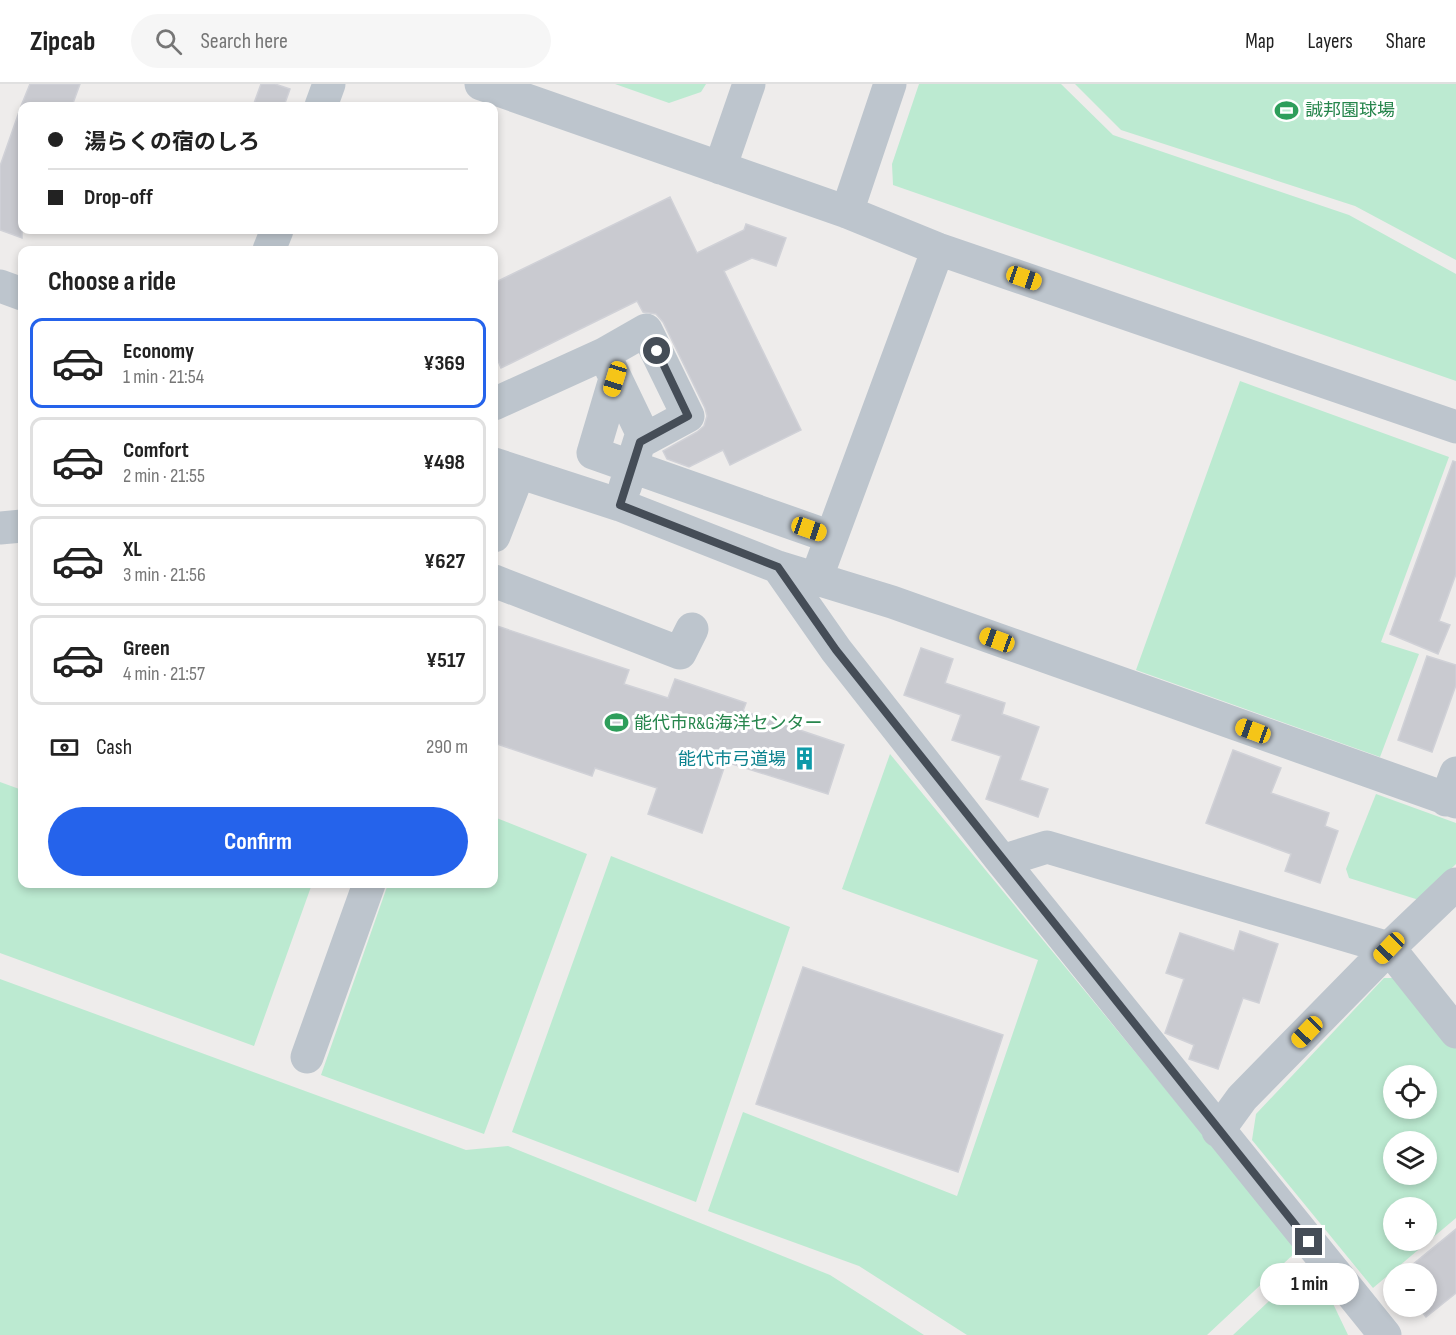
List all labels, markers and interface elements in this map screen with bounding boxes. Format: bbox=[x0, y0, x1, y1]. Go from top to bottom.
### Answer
search box bbox=[131, 14, 551, 68]
text: Zipcab bbox=[30, 25, 95, 58]
icon: search bbox=[152, 25, 185, 58]
text: Search here bbox=[200, 28, 288, 55]
text: Map bbox=[1245, 29, 1274, 54]
text: Layers bbox=[1307, 29, 1353, 54]
text: Share bbox=[1386, 29, 1426, 54]
sports icon: 誠邦園球場 bbox=[1274, 97, 1300, 123]
place label: 誠邦園球場 bbox=[1305, 100, 1395, 121]
text: 湯らくの宿のしろ bbox=[84, 129, 260, 156]
text: Drop-off bbox=[84, 184, 153, 211]
car bbox=[1004, 264, 1044, 292]
text: Choose a ride bbox=[48, 266, 176, 298]
icon: car bbox=[51, 336, 105, 390]
route start bbox=[643, 337, 670, 364]
text: Economy bbox=[123, 338, 194, 365]
text: ¥369 bbox=[423, 350, 465, 377]
car bbox=[601, 359, 629, 399]
text: 1 min · 21:54 bbox=[123, 365, 204, 389]
icon: car bbox=[51, 435, 105, 489]
text: Comfort bbox=[123, 437, 189, 464]
text: ¥498 bbox=[423, 449, 465, 476]
text: 2 min · 21:55 bbox=[123, 464, 205, 488]
car bbox=[789, 515, 829, 543]
icon: car bbox=[51, 534, 105, 588]
text: XL bbox=[123, 536, 142, 563]
text: ¥627 bbox=[424, 548, 465, 575]
text: 3 min · 21:56 bbox=[123, 563, 206, 587]
car bbox=[977, 625, 1017, 655]
icon: car bbox=[51, 633, 105, 687]
text: Green bbox=[123, 635, 170, 662]
text: ¥517 bbox=[426, 647, 465, 674]
text: 4 min · 21:57 bbox=[123, 662, 205, 686]
sports icon: 能代市R&G海洋センター bbox=[603, 710, 629, 736]
place label: 能代市R&G海洋センター bbox=[634, 713, 822, 734]
car bbox=[1233, 716, 1273, 746]
icon: cash bbox=[48, 731, 81, 764]
text: Cash bbox=[96, 734, 132, 761]
text: 290 m bbox=[426, 735, 468, 759]
building icon: 能代市弓道場 bbox=[791, 746, 817, 772]
place label: 能代市弓道場 bbox=[678, 749, 786, 770]
button: Confirm bbox=[48, 807, 468, 876]
car bbox=[1370, 929, 1408, 967]
car bbox=[1288, 1013, 1326, 1051]
map controls bbox=[1383, 1065, 1437, 1317]
button: locate bbox=[1383, 1065, 1437, 1119]
button: layers bbox=[1383, 1131, 1437, 1185]
button: + bbox=[1383, 1197, 1437, 1251]
route end bbox=[1295, 1228, 1322, 1255]
callout: 1 min bbox=[1260, 1263, 1358, 1305]
button: − bbox=[1383, 1263, 1437, 1317]
text: 1 min bbox=[1291, 1272, 1328, 1296]

